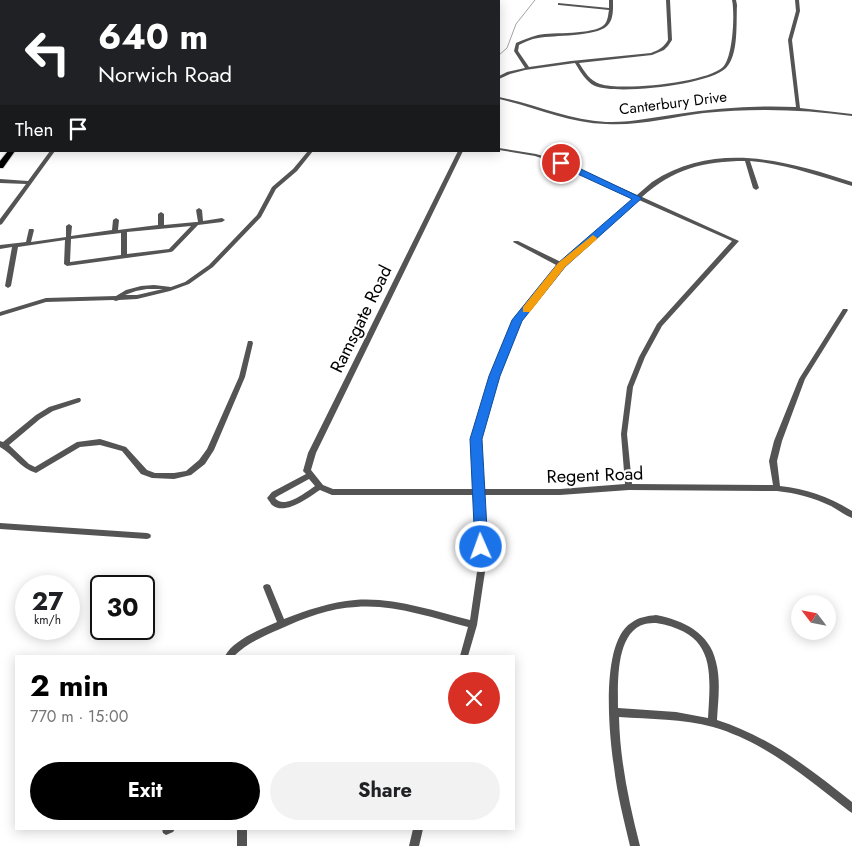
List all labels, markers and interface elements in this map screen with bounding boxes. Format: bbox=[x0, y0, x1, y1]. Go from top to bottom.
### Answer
text: 640 m bbox=[98, 12, 208, 62]
icon: left bbox=[15, 20, 80, 85]
text: Norwich Road bbox=[98, 58, 232, 90]
street label: Canterbury Drive bbox=[618, 85, 728, 121]
icon: arrive bbox=[64, 115, 92, 143]
text: Then bbox=[15, 116, 54, 143]
pin bbox=[540, 142, 582, 184]
icon: arrive bbox=[547, 149, 575, 177]
street label: Ramsgate Road bbox=[324, 261, 398, 377]
street label: Regent Road bbox=[546, 460, 644, 490]
position arrow bbox=[454, 520, 506, 572]
speed limit sign: 30 bbox=[90, 575, 155, 640]
text: 27 bbox=[32, 583, 63, 619]
north arrow bbox=[791, 595, 836, 640]
map controls bbox=[791, 595, 836, 640]
text: km/h bbox=[34, 611, 61, 629]
text: 2 min bbox=[30, 664, 109, 707]
button: close bbox=[448, 672, 500, 724]
text: 770 m · 15:00 bbox=[30, 705, 128, 728]
button: Exit bbox=[30, 762, 260, 820]
button: Share bbox=[270, 762, 500, 820]

